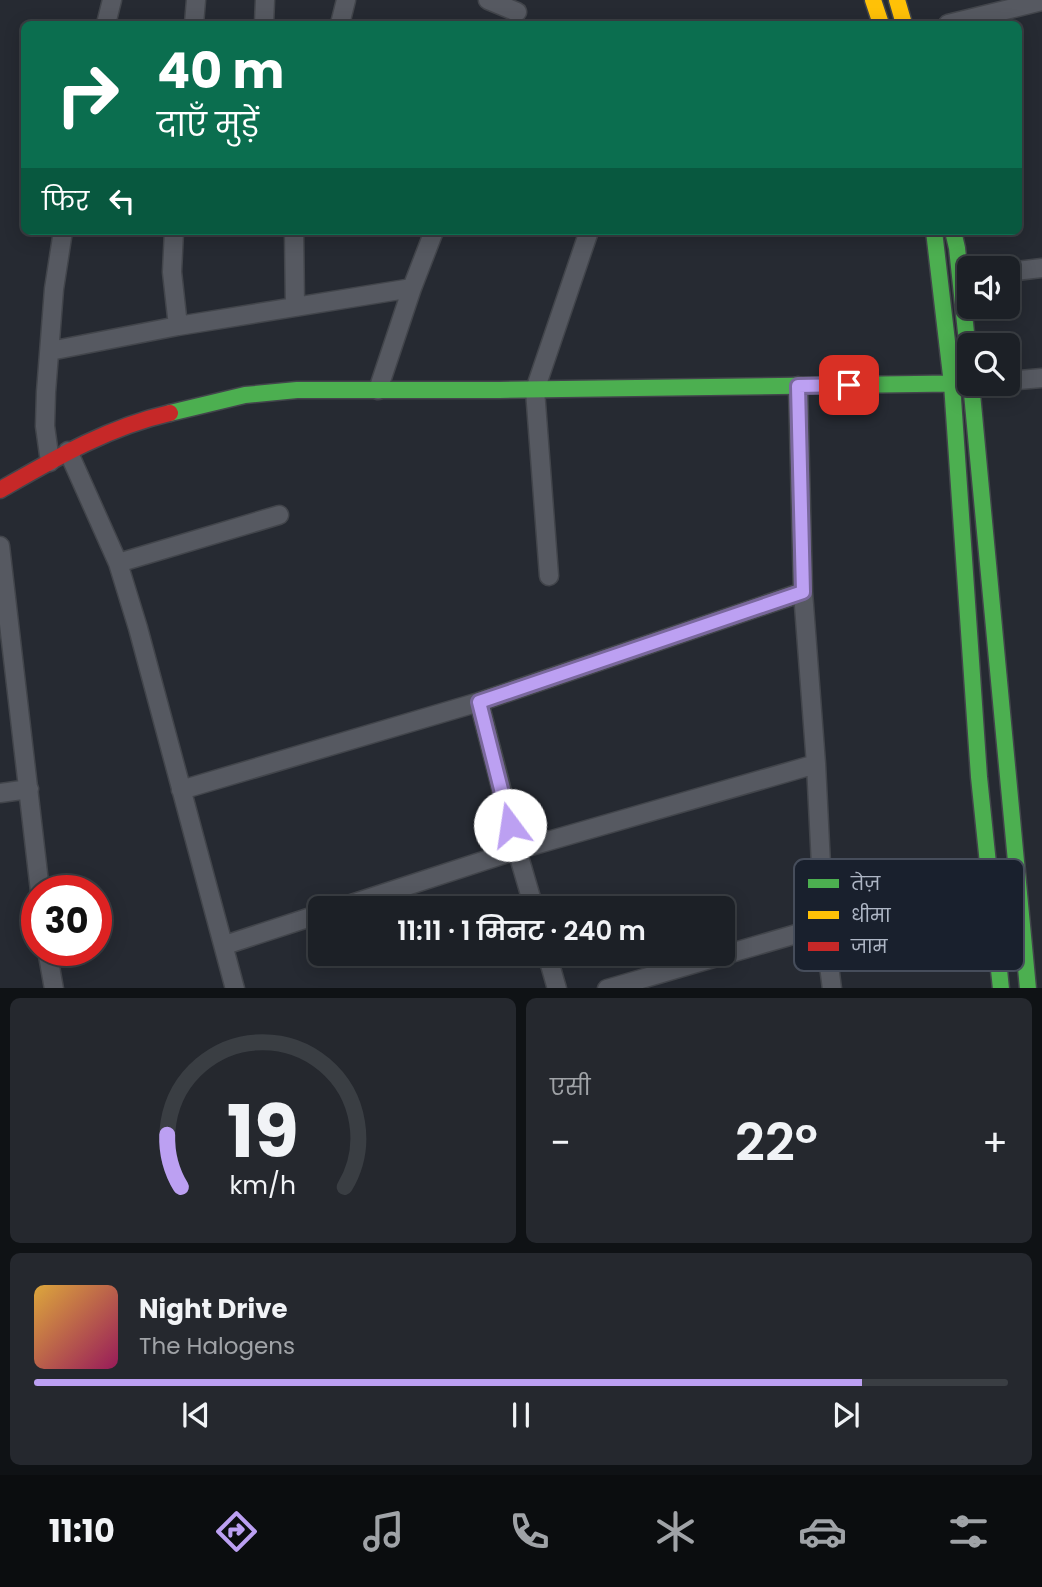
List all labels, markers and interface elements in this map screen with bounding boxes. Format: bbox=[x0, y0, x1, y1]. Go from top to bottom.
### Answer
text: 40 m bbox=[157, 37, 284, 105]
icon: right bbox=[42, 49, 133, 140]
text: दाएँ मुड़ें bbox=[157, 102, 259, 147]
icon: left bbox=[103, 182, 141, 220]
text: फिर bbox=[42, 183, 89, 219]
map controls bbox=[957, 256, 1020, 396]
button: sound bbox=[957, 256, 1020, 319]
button: search bbox=[957, 333, 1020, 396]
pin bbox=[819, 355, 879, 415]
icon: arrive bbox=[830, 366, 868, 404]
position arrow bbox=[473, 788, 547, 862]
legend bbox=[794, 859, 1024, 971]
text: तेज़ bbox=[850, 870, 881, 897]
speed limit sign: 30 bbox=[21, 875, 112, 966]
text: धीमा bbox=[851, 902, 892, 929]
text: 11:11 · 1 मिनट · 240 m bbox=[397, 913, 646, 949]
text: जाम bbox=[850, 933, 889, 960]
text: एसी bbox=[550, 1071, 591, 1103]
text: 19 bbox=[227, 1081, 299, 1182]
text: 22° bbox=[735, 1106, 818, 1179]
text: − bbox=[550, 1116, 571, 1169]
text: + bbox=[982, 1116, 1008, 1169]
text: km/h bbox=[230, 1167, 296, 1202]
text: Night Drive bbox=[139, 1291, 287, 1327]
text: The Halogens bbox=[139, 1330, 295, 1362]
icon: previous bbox=[177, 1396, 215, 1434]
icon: pause bbox=[502, 1396, 540, 1434]
icon: next bbox=[827, 1396, 865, 1434]
icon: directions bbox=[212, 1507, 261, 1556]
icon: music bbox=[359, 1507, 408, 1556]
icon: phone bbox=[505, 1507, 554, 1556]
icon: climate bbox=[651, 1507, 700, 1556]
icon: car bbox=[798, 1507, 847, 1556]
icon: filters bbox=[944, 1507, 993, 1556]
text: 11:10 bbox=[49, 1508, 115, 1553]

